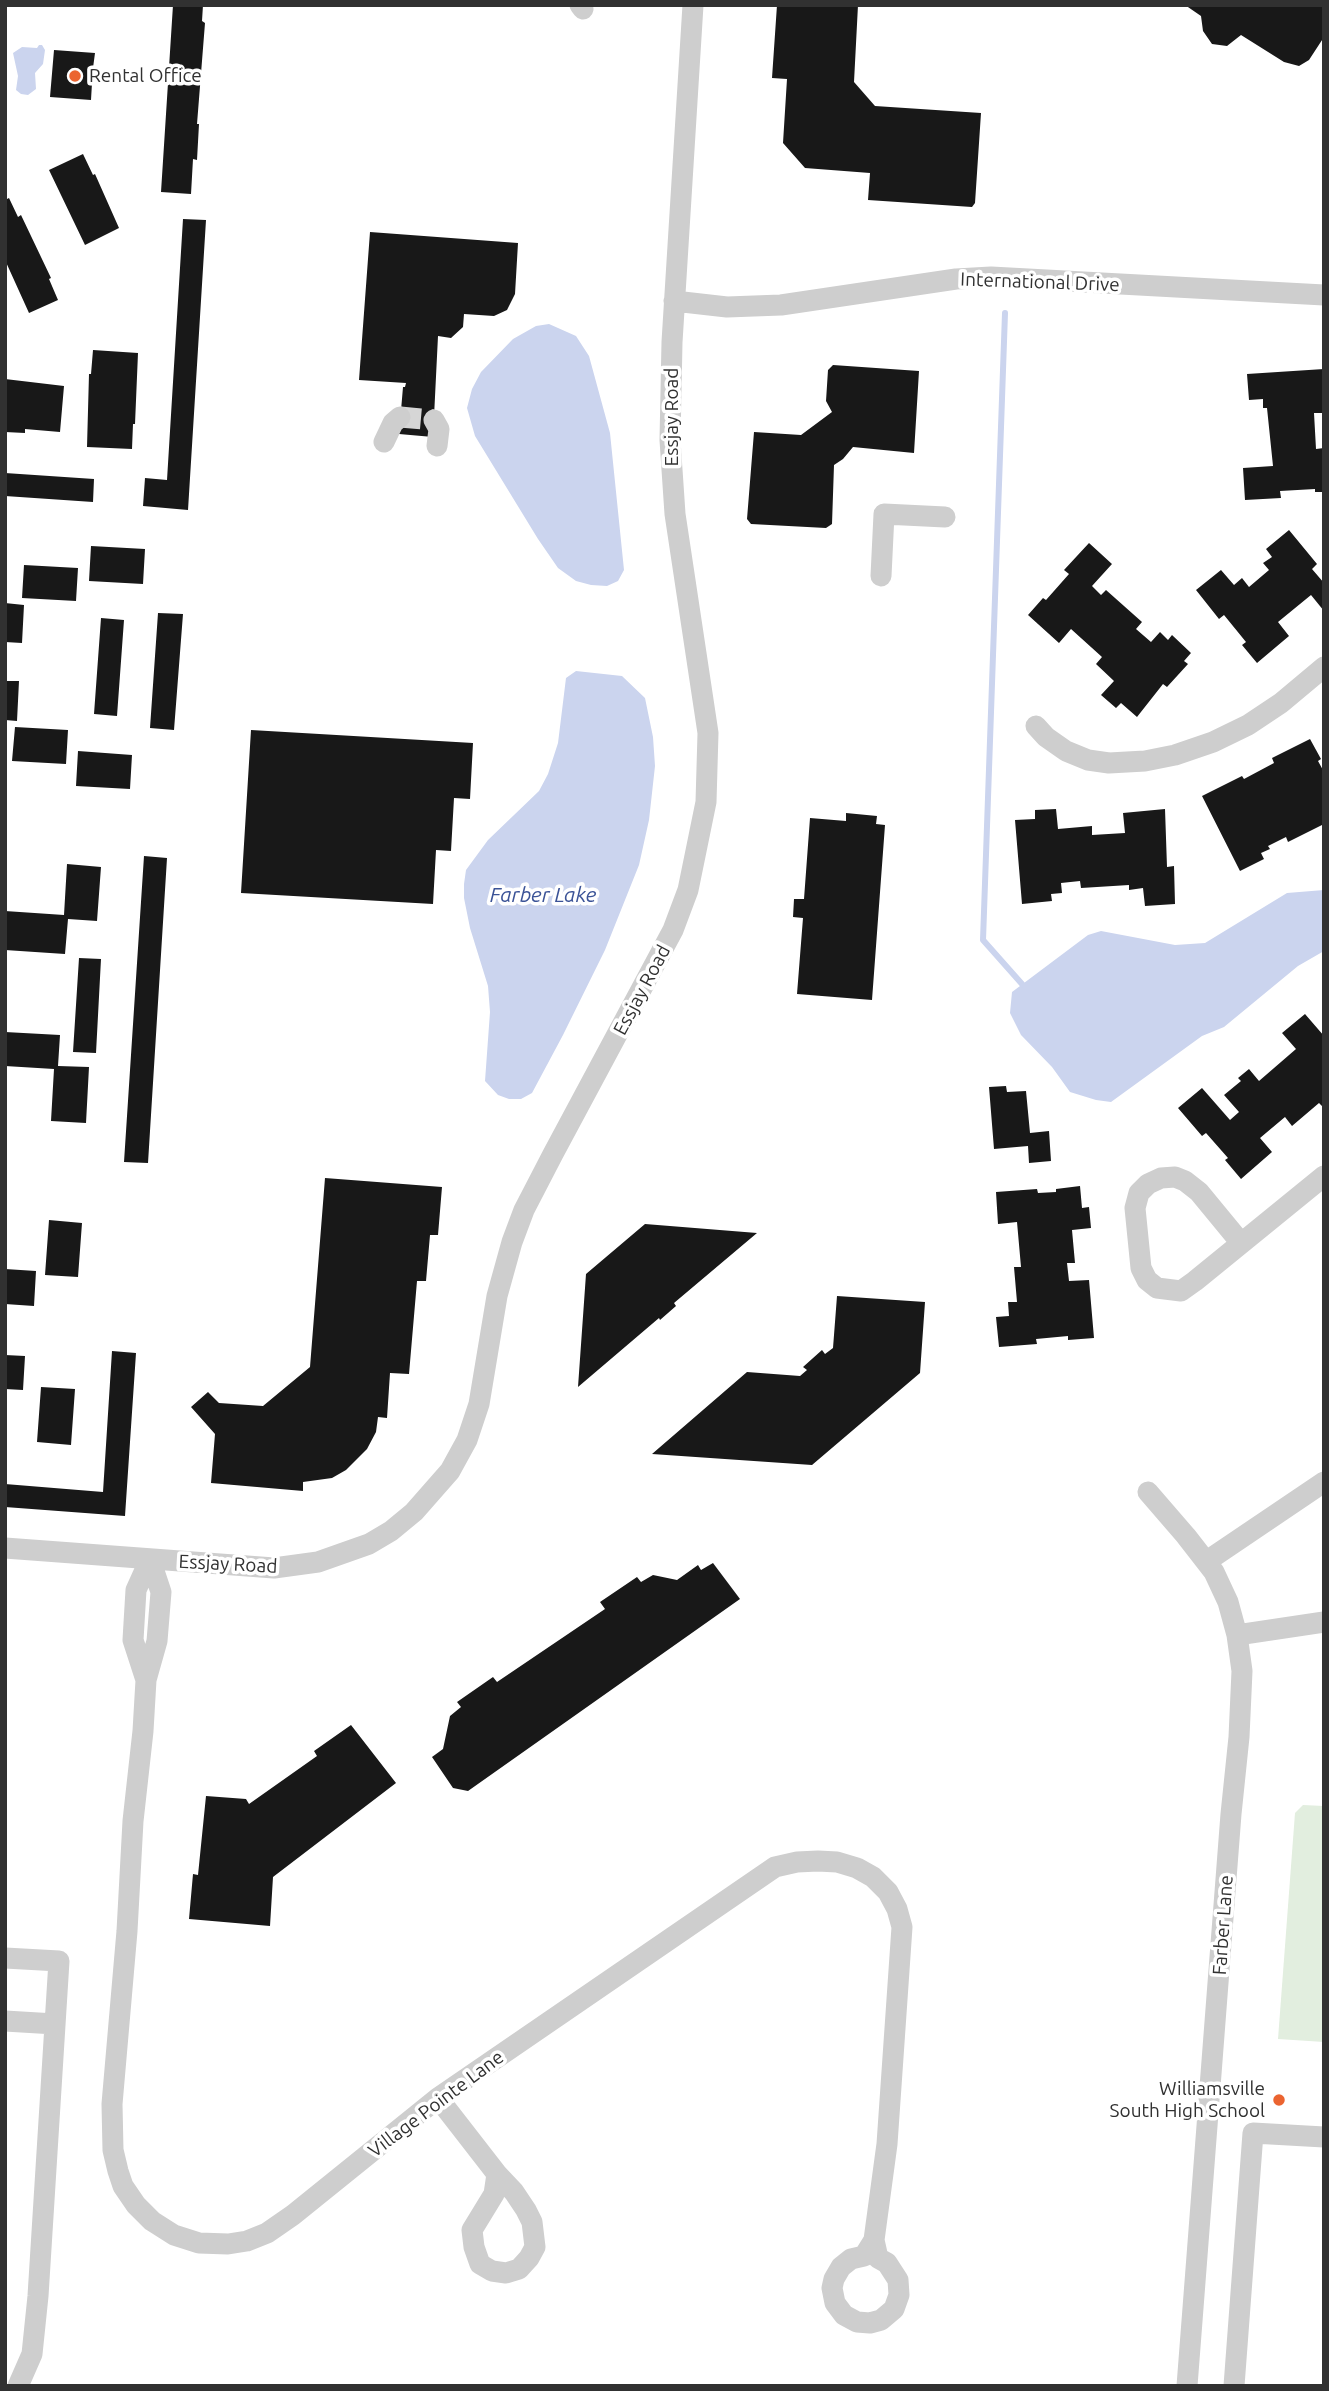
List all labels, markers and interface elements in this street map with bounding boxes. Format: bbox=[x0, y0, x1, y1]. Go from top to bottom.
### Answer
place label: Rental Office bbox=[89, 65, 202, 87]
marker: Rental Office bbox=[67, 68, 83, 84]
street label: International Drive bbox=[960, 268, 1120, 296]
street label: Essjay Road bbox=[661, 368, 683, 466]
water label: Farber Lake bbox=[490, 882, 596, 908]
street label: Essjay Road bbox=[609, 941, 675, 1039]
street label: Essjay Road bbox=[178, 1550, 278, 1578]
street label: Farber Lane bbox=[1208, 1874, 1238, 1976]
street label: Village Pointe Lane bbox=[364, 2046, 508, 2162]
place label: Williamsville South High School bbox=[1110, 2078, 1265, 2122]
marker: Williamsville South High School bbox=[1271, 2092, 1287, 2108]

